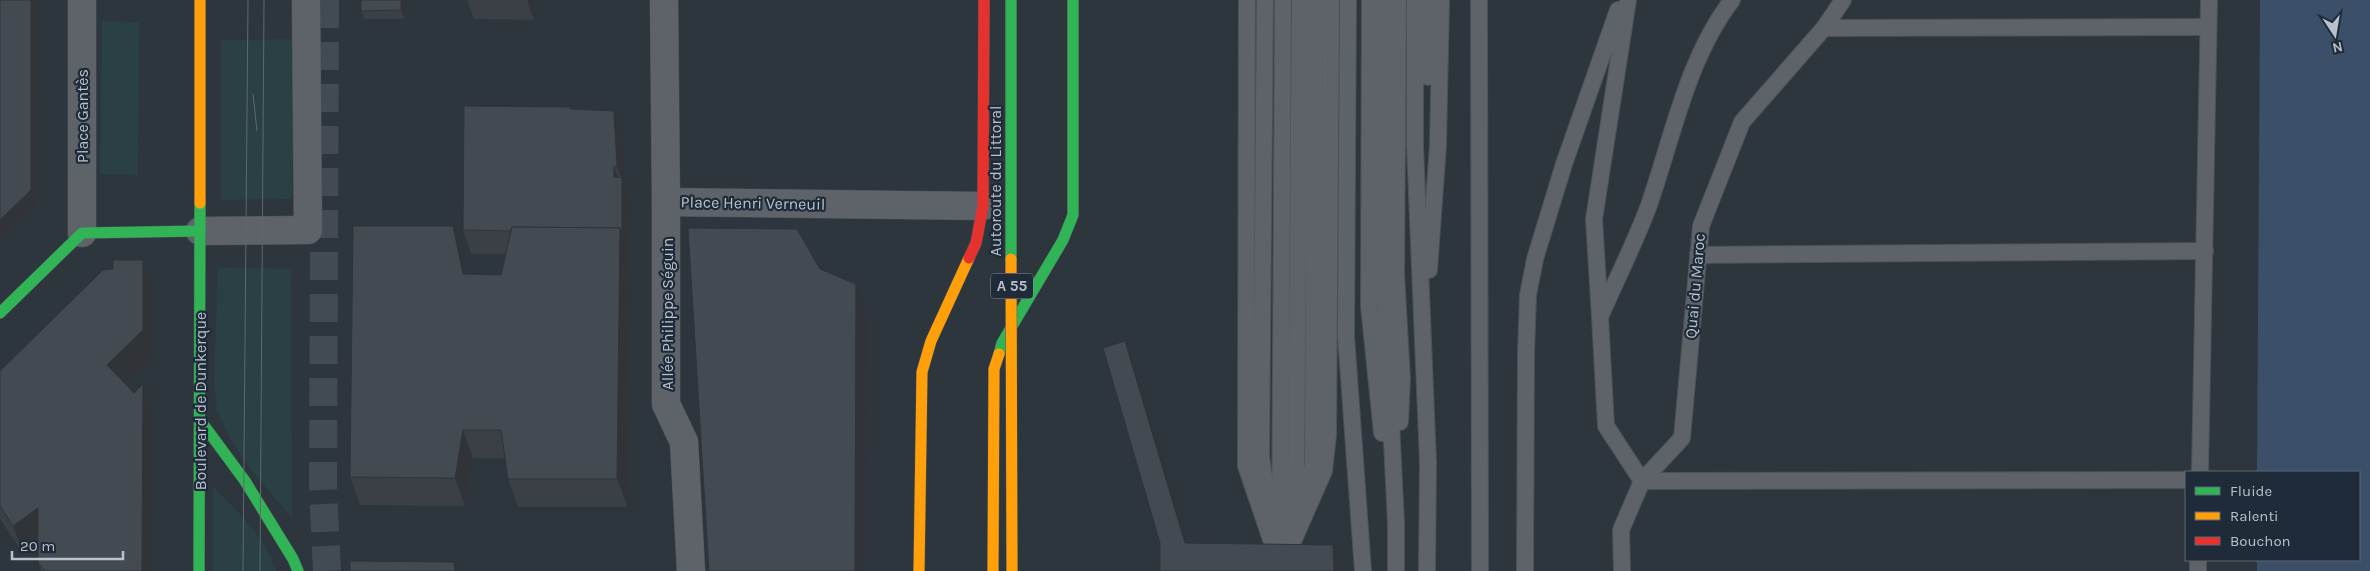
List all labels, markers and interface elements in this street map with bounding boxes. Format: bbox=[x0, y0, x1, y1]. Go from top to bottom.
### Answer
north arrow bbox=[2310, 10, 2360, 60]
text: N bbox=[2331, 38, 2344, 57]
street label: Place Gantès bbox=[73, 69, 92, 163]
street label: Autoroute du Littoral bbox=[986, 106, 1005, 256]
street label: Place Henri Verneuil bbox=[681, 192, 825, 214]
street label: Quai du Maroc bbox=[1681, 233, 1709, 339]
street label: Allée Philippe Séguin bbox=[658, 238, 677, 390]
road number: A 55 bbox=[991, 274, 1033, 298]
street label: Boulevard de Dunkerque bbox=[191, 312, 210, 490]
legend bbox=[2185, 471, 2360, 561]
text: Fluide bbox=[2230, 482, 2272, 500]
text: Ralenti bbox=[2230, 507, 2279, 525]
scale bar bbox=[12, 528, 124, 560]
text: Bouchon bbox=[2230, 532, 2291, 550]
text: 20 m bbox=[20, 537, 55, 555]

